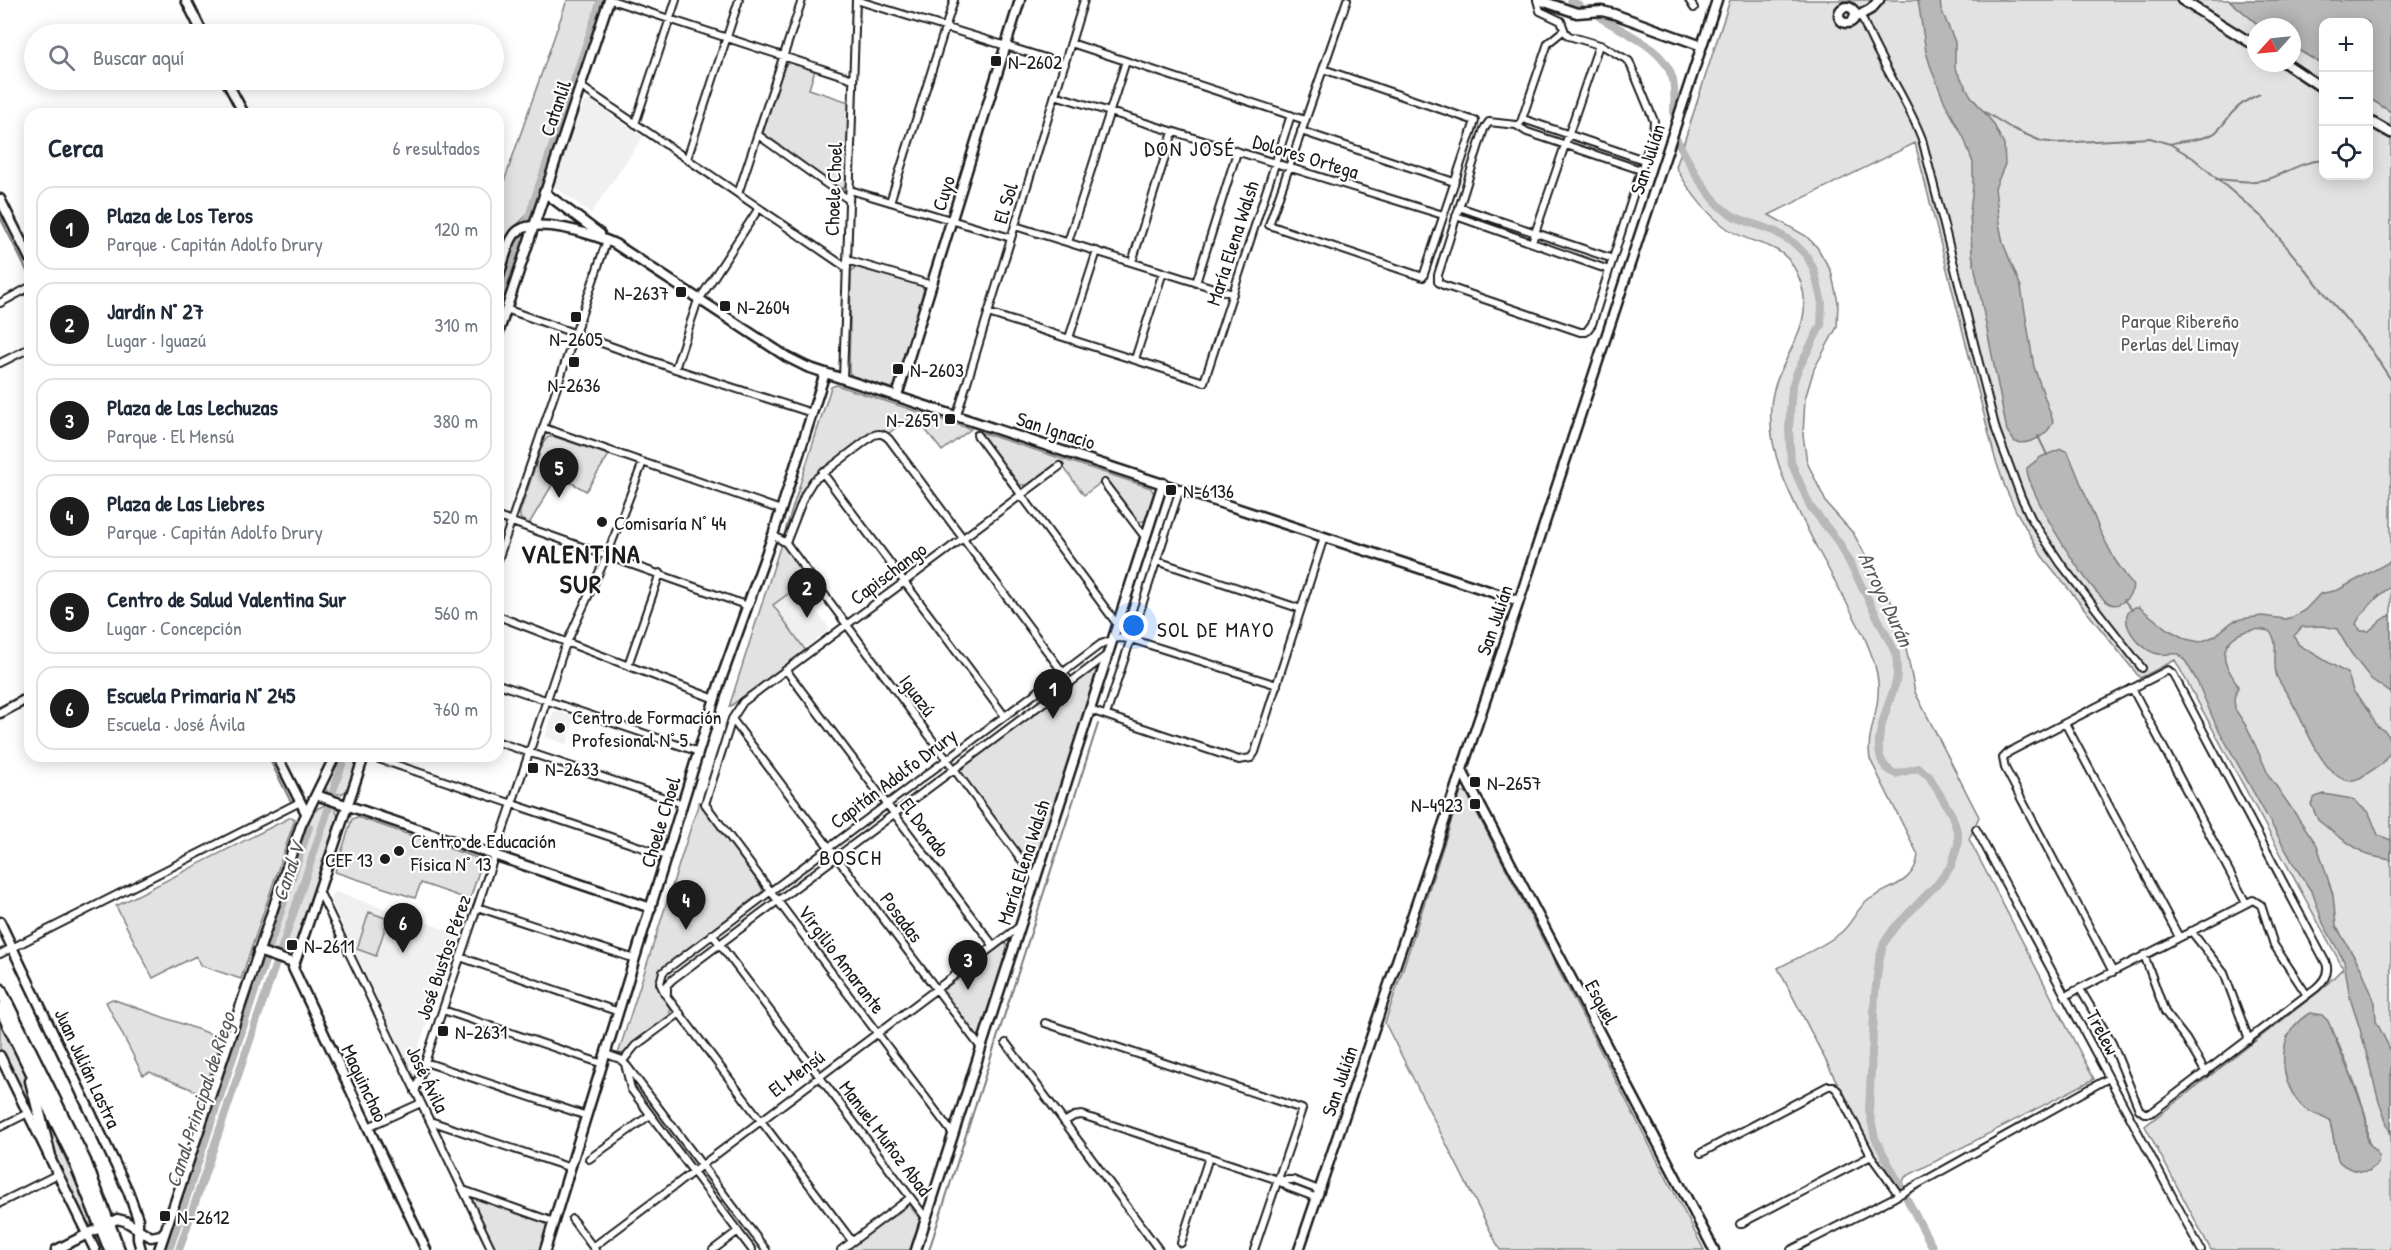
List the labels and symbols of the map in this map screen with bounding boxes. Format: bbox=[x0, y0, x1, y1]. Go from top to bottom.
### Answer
north arrow bbox=[2247, 18, 2301, 72]
place label: N-2602 bbox=[1008, 48, 1063, 75]
marker: N-2602 bbox=[989, 54, 1003, 68]
street label: Catanlil bbox=[533, 76, 577, 140]
street label: San Julián bbox=[1623, 120, 1671, 198]
street label: Dolores Ortega bbox=[1250, 127, 1362, 185]
district label: DON JOSÉ bbox=[1144, 133, 1236, 163]
street label: Choele Choel bbox=[818, 141, 848, 236]
street label: Cuyo bbox=[925, 172, 961, 214]
street label: María Elena Walsh bbox=[1199, 177, 1265, 309]
street label: El Sol bbox=[986, 179, 1024, 227]
place label: N-2637 bbox=[614, 279, 669, 306]
marker: N-2637 bbox=[674, 285, 688, 299]
place label: N-2604 bbox=[737, 293, 790, 320]
marker: N-2604 bbox=[718, 299, 732, 313]
park label: Parque Ribereño Perlas del Limay bbox=[2121, 307, 2239, 357]
marker: N-2605 bbox=[569, 310, 583, 324]
place label: N-2605 bbox=[549, 325, 603, 352]
marker: N-2636 bbox=[567, 355, 581, 369]
place label: N-2603 bbox=[910, 356, 964, 383]
marker: N-2603 bbox=[891, 362, 905, 376]
place label: N-2636 bbox=[548, 371, 601, 398]
street label: San Ignacio bbox=[1013, 405, 1099, 455]
place label: N-2659 bbox=[886, 406, 938, 433]
marker: N-2659 bbox=[943, 412, 957, 426]
pin: 5 bbox=[540, 448, 578, 498]
place label: N-6136 bbox=[1183, 477, 1234, 504]
marker: N-6136 bbox=[1164, 483, 1178, 497]
place label: Comisaría N° 44 bbox=[614, 509, 726, 536]
marker: Comisaría N° 44 bbox=[595, 515, 609, 529]
street label: Capischango bbox=[844, 535, 932, 611]
district label: VALENTINA SUR bbox=[521, 536, 641, 601]
water label: Arroyo Durán bbox=[1851, 547, 1921, 652]
pin: 2 bbox=[788, 568, 826, 618]
street label: San Julián bbox=[1469, 581, 1519, 659]
your location bbox=[1119, 611, 1148, 640]
district label: SOL DE MAYO bbox=[1157, 615, 1275, 644]
street label: Iguazú bbox=[893, 669, 943, 721]
pin: 1 bbox=[1034, 670, 1072, 719]
place label: Centro de Formación Profesional N° 5 bbox=[572, 703, 722, 753]
marker: Centro de Formación Profesional N° 5 bbox=[553, 721, 567, 735]
street label: Capitán Adolfo Drury bbox=[824, 721, 962, 835]
place label: N-2633 bbox=[545, 755, 599, 782]
marker: N-2633 bbox=[526, 761, 540, 775]
place label: N-2657 bbox=[1487, 769, 1542, 796]
street label: Choele Choel bbox=[633, 772, 687, 871]
marker: N-2657 bbox=[1468, 775, 1482, 789]
place label: N-4923 bbox=[1411, 791, 1463, 818]
street label: El Dorado bbox=[894, 792, 956, 862]
street label: María Elena Walsh bbox=[990, 796, 1056, 928]
marker: N-4923 bbox=[1468, 797, 1482, 811]
place label: Centro de Educación Física N° 13 bbox=[410, 827, 556, 877]
water label: Canal V bbox=[265, 835, 313, 905]
district label: BOSCH bbox=[819, 842, 883, 872]
marker: Centro de Educación Física N° 13 bbox=[392, 844, 406, 858]
place label: CEF 13 bbox=[325, 846, 373, 873]
marker: CEF 13 bbox=[378, 852, 392, 866]
pin: 4 bbox=[666, 880, 706, 930]
street label: Posadas bbox=[874, 886, 930, 948]
street label: José Bustos Pérez bbox=[409, 890, 477, 1023]
street label: Virgilio Amarante bbox=[792, 899, 892, 1019]
pin: 6 bbox=[384, 904, 422, 953]
place label: N-2611 bbox=[304, 932, 355, 959]
marker: N-2611 bbox=[285, 938, 299, 952]
pin: 3 bbox=[948, 940, 988, 990]
street label: Esquel bbox=[1579, 975, 1625, 1030]
street label: Juan Julián Lastra bbox=[49, 1004, 128, 1132]
street label: Trelew bbox=[2080, 1005, 2126, 1059]
water label: Canal Principal de Riego bbox=[158, 1007, 242, 1191]
place label: N-2631 bbox=[455, 1018, 507, 1045]
marker: N-2631 bbox=[436, 1024, 450, 1038]
street label: Maquinchao bbox=[335, 1040, 395, 1126]
street label: José Ávila bbox=[400, 1041, 456, 1117]
street label: San Julián bbox=[1314, 1042, 1364, 1120]
street label: El Mensú bbox=[763, 1043, 829, 1103]
street label: Manuel Muñoz Abad bbox=[834, 1075, 939, 1202]
place label: N-2612 bbox=[177, 1203, 230, 1230]
marker: N-2612 bbox=[158, 1209, 172, 1223]

